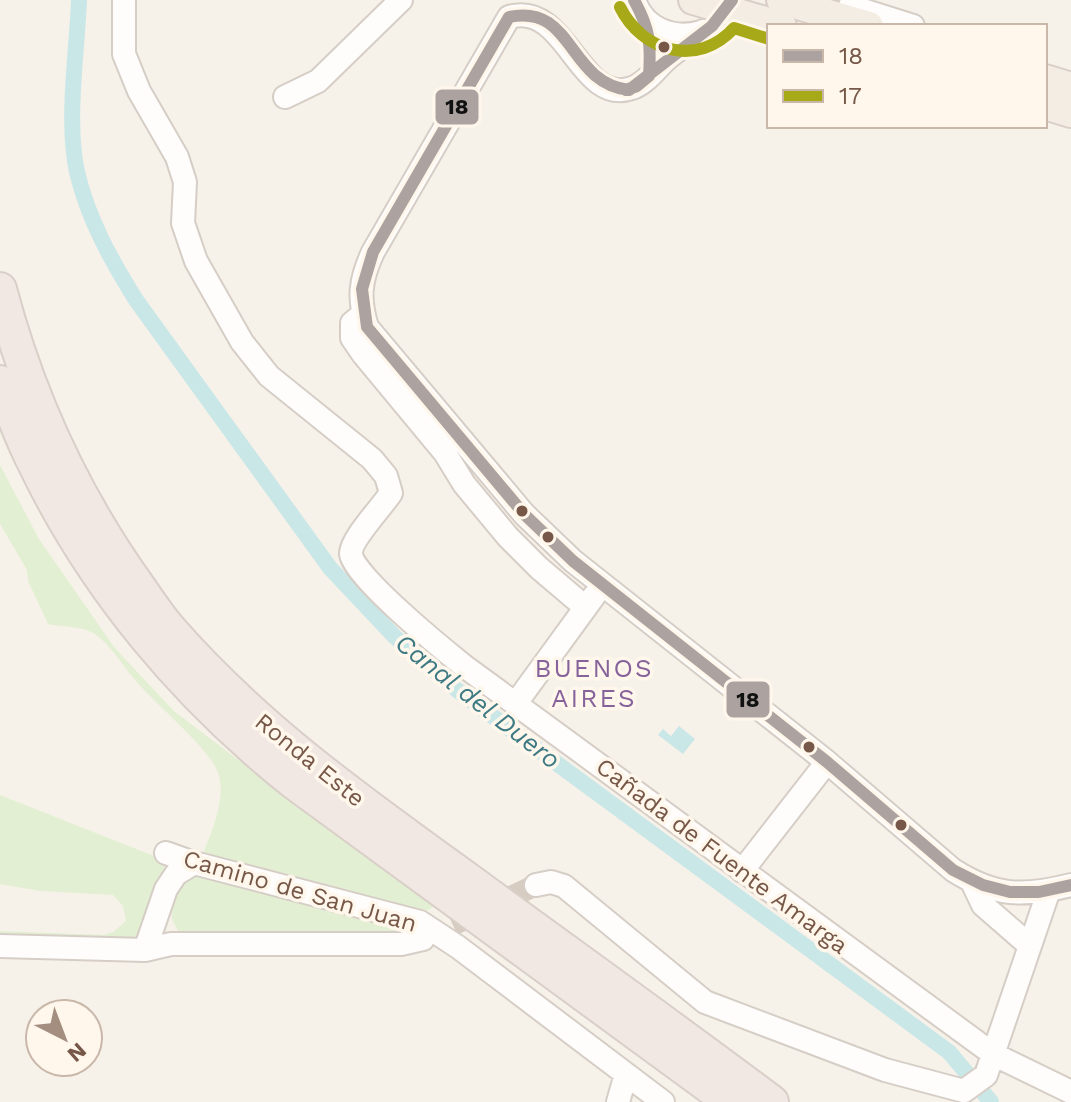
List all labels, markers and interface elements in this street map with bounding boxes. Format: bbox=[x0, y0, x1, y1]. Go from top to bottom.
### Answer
legend bbox=[767, 24, 1047, 128]
unlabelled marker bbox=[656, 39, 672, 55]
text: 18 bbox=[839, 42, 863, 70]
text: 17 bbox=[839, 82, 862, 110]
line badge: 18 bbox=[434, 88, 480, 126]
text: 18 bbox=[445, 94, 469, 119]
unlabelled marker bbox=[514, 503, 530, 519]
unlabelled marker bbox=[540, 529, 556, 545]
water label: Canal del Duero bbox=[390, 627, 566, 775]
district label: BUENOS AIRES bbox=[534, 653, 654, 713]
line badge: 18 bbox=[725, 680, 771, 719]
text: 18 bbox=[736, 687, 760, 712]
street label: Ronda Este bbox=[250, 707, 370, 813]
unlabelled marker bbox=[801, 739, 817, 755]
street label: Cañada de Fuente Amarga bbox=[591, 752, 853, 960]
unlabelled marker bbox=[893, 817, 909, 833]
street label: Camino de San Juan bbox=[180, 844, 420, 938]
north arrow bbox=[24, 998, 104, 1078]
text: N bbox=[63, 1038, 91, 1067]

